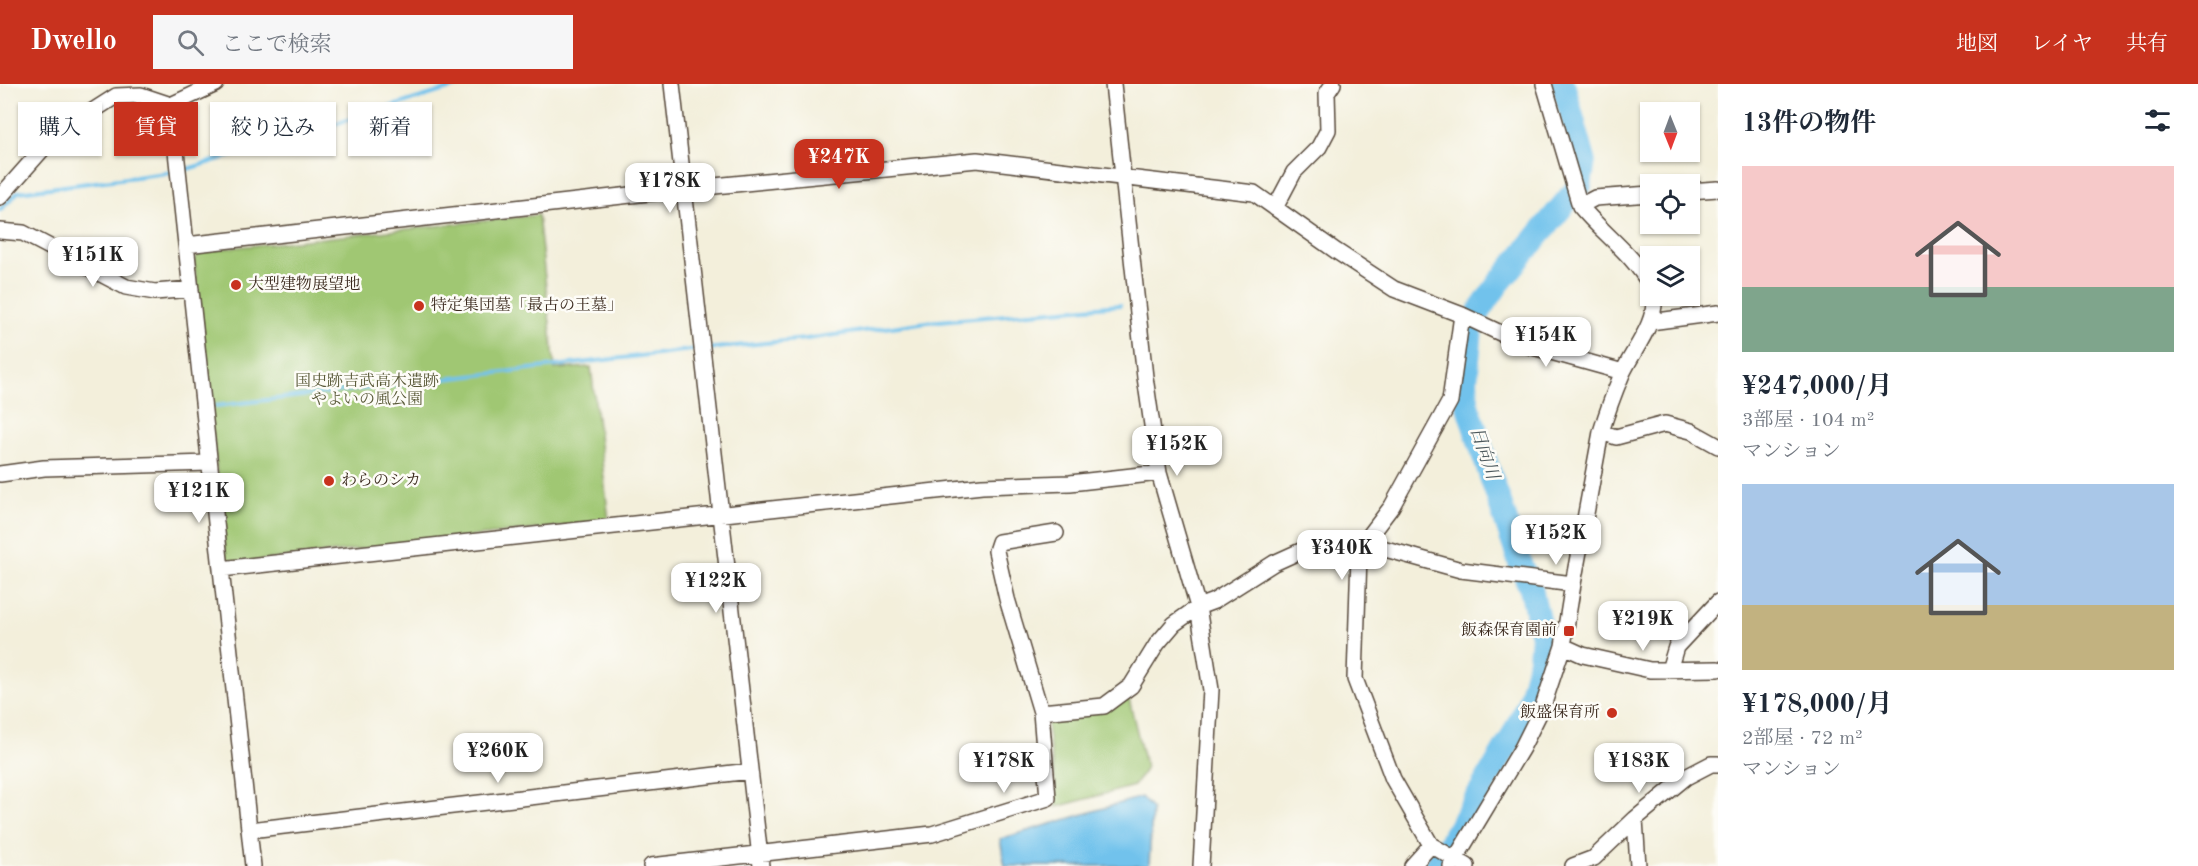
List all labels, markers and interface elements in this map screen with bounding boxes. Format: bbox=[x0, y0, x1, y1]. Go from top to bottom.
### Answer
search box bbox=[153, 15, 573, 69]
icon: search bbox=[174, 26, 207, 59]
text: Dwello bbox=[30, 28, 117, 56]
text: ここで検索 bbox=[222, 34, 332, 56]
text: 地図 bbox=[1956, 34, 1998, 55]
text: レイヤ bbox=[2031, 34, 2093, 55]
text: 共有 bbox=[2126, 34, 2168, 55]
chip: 購入 bbox=[18, 102, 102, 156]
chip: 賃貸 bbox=[114, 102, 198, 156]
chip: 絞り込み bbox=[210, 102, 336, 156]
chip: 新着 bbox=[348, 102, 432, 156]
north arrow bbox=[1640, 102, 1700, 162]
map controls bbox=[1640, 102, 1700, 306]
icon: filters bbox=[2141, 104, 2174, 137]
text: 13件の物件 bbox=[1742, 111, 1876, 137]
pin: ¥247K bbox=[797, 139, 881, 190]
text: ¥247K bbox=[808, 148, 870, 168]
pin: ¥178K bbox=[628, 163, 712, 214]
text: ¥178K bbox=[639, 172, 701, 192]
button: locate bbox=[1640, 174, 1700, 234]
icon: home bbox=[1904, 205, 2012, 313]
pin: ¥151K bbox=[51, 237, 135, 288]
text: ¥151K bbox=[62, 246, 124, 266]
button: layers bbox=[1640, 246, 1700, 306]
place label: 大型建物展望地 bbox=[248, 275, 360, 293]
marker: 大型建物展望地 bbox=[229, 278, 243, 292]
place label: 特定集団墓「最古の王墓」 bbox=[431, 296, 623, 314]
marker: 特定集団墓「最古の王墓」 bbox=[412, 299, 426, 313]
pin: ¥154K bbox=[1504, 317, 1588, 368]
text: ¥154K bbox=[1515, 326, 1577, 346]
park label: 国史跡吉武高木遺跡 やよいの風公園 bbox=[295, 372, 439, 408]
text: ¥247,000/月 bbox=[1742, 374, 1893, 400]
text: 3部屋 · 104 m² bbox=[1742, 411, 1874, 431]
water label: 日向川 bbox=[1467, 424, 1504, 483]
pin: ¥152K bbox=[1135, 426, 1219, 477]
text: ¥152K bbox=[1146, 435, 1208, 455]
text: マンション bbox=[1742, 442, 1841, 462]
place label: わらのシカ bbox=[341, 472, 421, 489]
pin: ¥121K bbox=[157, 473, 241, 524]
marker: わらのシカ bbox=[322, 474, 336, 488]
text: ¥121K bbox=[168, 482, 230, 502]
pin: ¥152K bbox=[1514, 515, 1598, 566]
icon: home bbox=[1904, 523, 2012, 631]
text: ¥152K bbox=[1525, 524, 1587, 544]
pin: ¥340K bbox=[1300, 530, 1384, 581]
text: ¥340K bbox=[1311, 539, 1373, 559]
pin: ¥122K bbox=[674, 563, 758, 614]
text: ¥122K bbox=[685, 572, 747, 592]
pin: ¥219K bbox=[1601, 601, 1685, 652]
text: ¥219K bbox=[1612, 610, 1674, 630]
place label: 飯森保育園前 bbox=[1461, 621, 1557, 639]
marker: 飯森保育園前 bbox=[1562, 624, 1576, 638]
text: ¥178,000/月 bbox=[1742, 692, 1893, 718]
place label: 飯盛保育所 bbox=[1520, 703, 1600, 721]
marker: 飯盛保育所 bbox=[1605, 706, 1619, 720]
text: 2部屋 · 72 m² bbox=[1742, 729, 1863, 749]
pin: ¥260K bbox=[456, 733, 540, 784]
text: ¥260K bbox=[467, 742, 529, 762]
pin: ¥178K bbox=[962, 743, 1046, 794]
pin: ¥183K bbox=[1597, 743, 1681, 794]
text: ¥178K bbox=[973, 752, 1035, 772]
text: ¥183K bbox=[1608, 752, 1670, 772]
text: マンション bbox=[1742, 760, 1841, 780]

